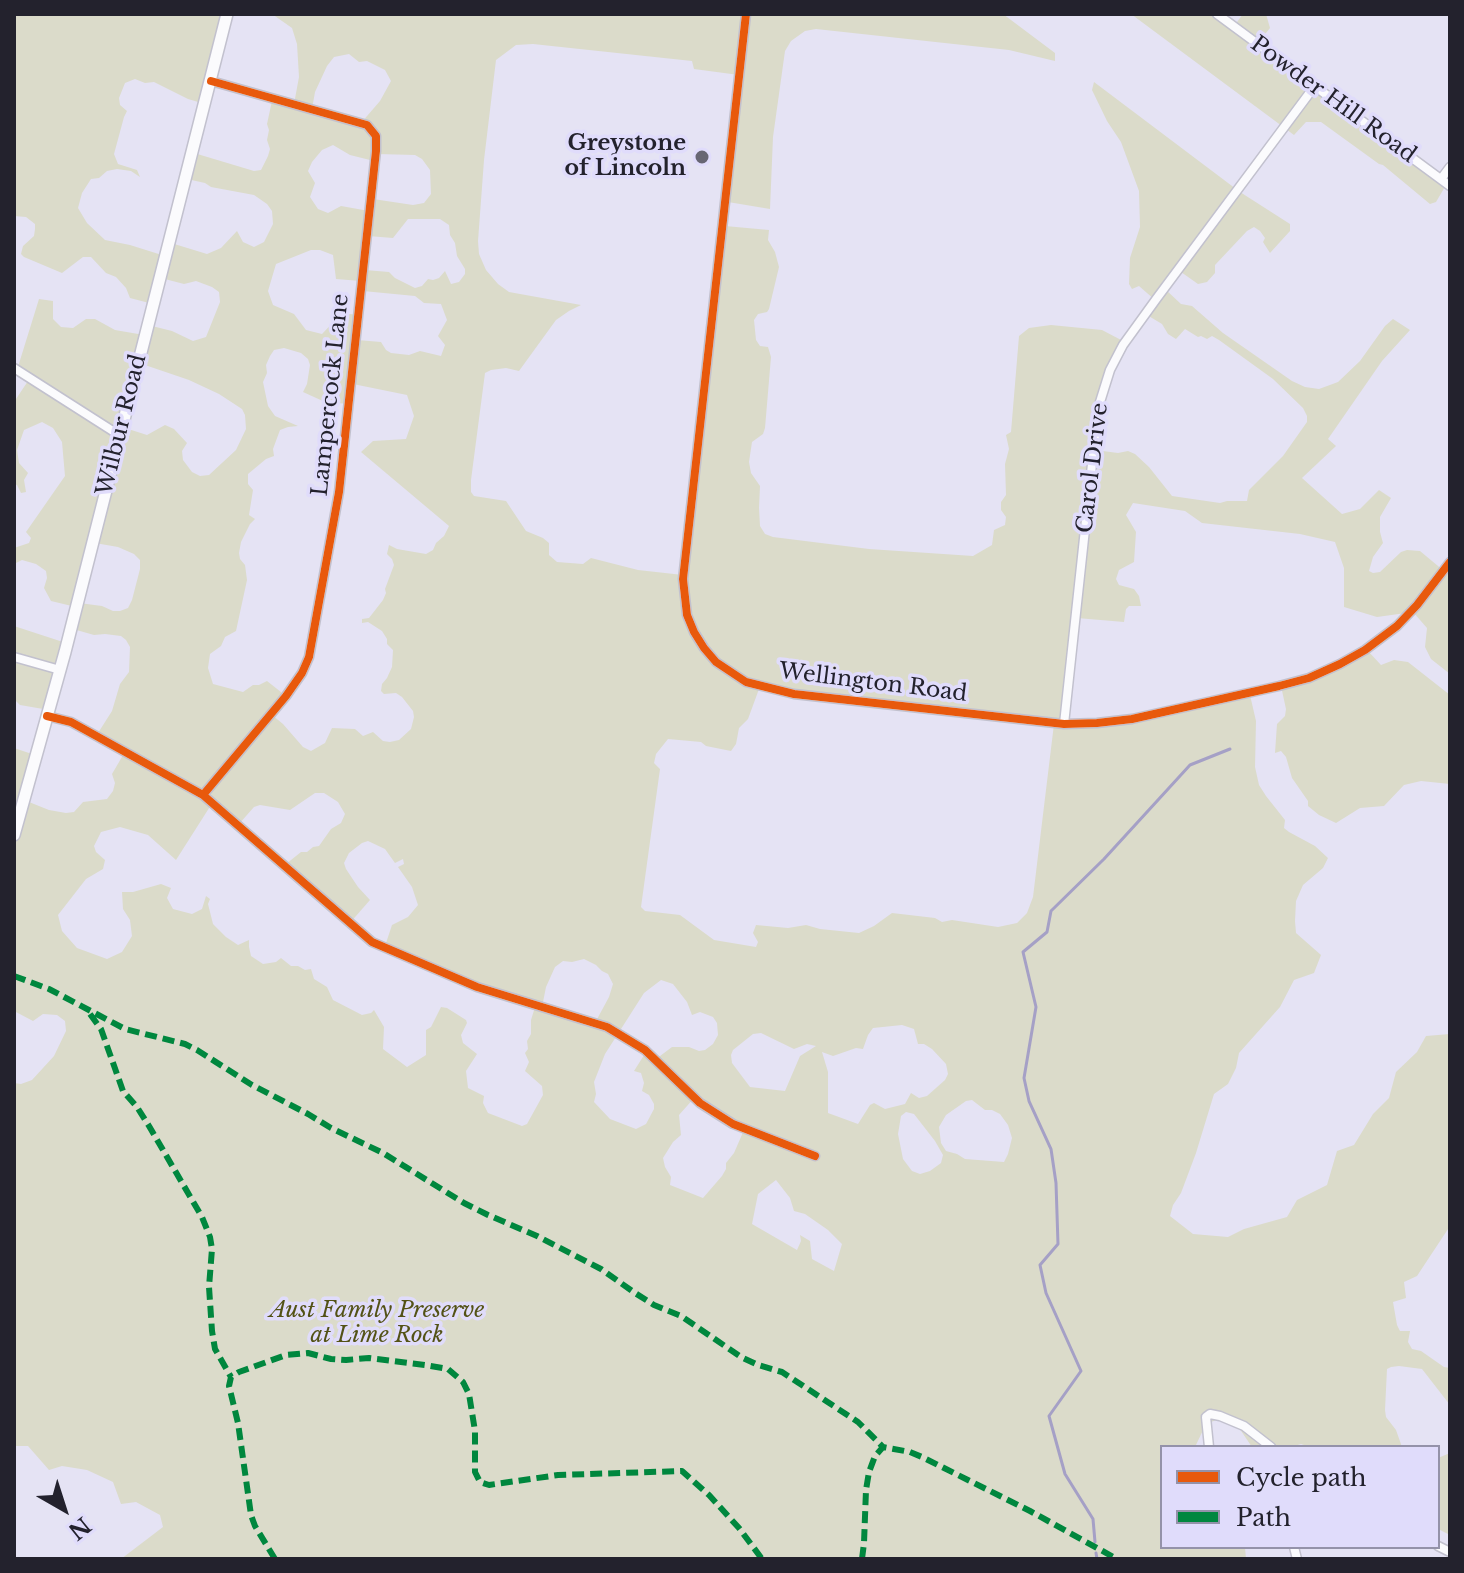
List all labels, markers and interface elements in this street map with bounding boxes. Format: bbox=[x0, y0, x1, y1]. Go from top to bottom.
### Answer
street label: Powder Hill Road bbox=[1245, 31, 1421, 169]
place label: Greystone of Lincoln bbox=[565, 131, 686, 182]
marker: Greystone of Lincoln bbox=[693, 148, 711, 166]
street label: Lampercock Lane bbox=[307, 292, 355, 498]
street label: Wilbur Road bbox=[92, 352, 152, 498]
street label: Carol Drive bbox=[1072, 401, 1114, 535]
street label: Wellington Road bbox=[777, 658, 969, 708]
park label: Aust Family Preserve at Lime Rock bbox=[270, 1298, 484, 1350]
legend bbox=[1160, 1445, 1440, 1549]
text: Cycle path bbox=[1236, 1463, 1367, 1492]
north arrow bbox=[24, 1469, 104, 1549]
text: Path bbox=[1236, 1503, 1291, 1532]
text: N bbox=[63, 1511, 96, 1545]

